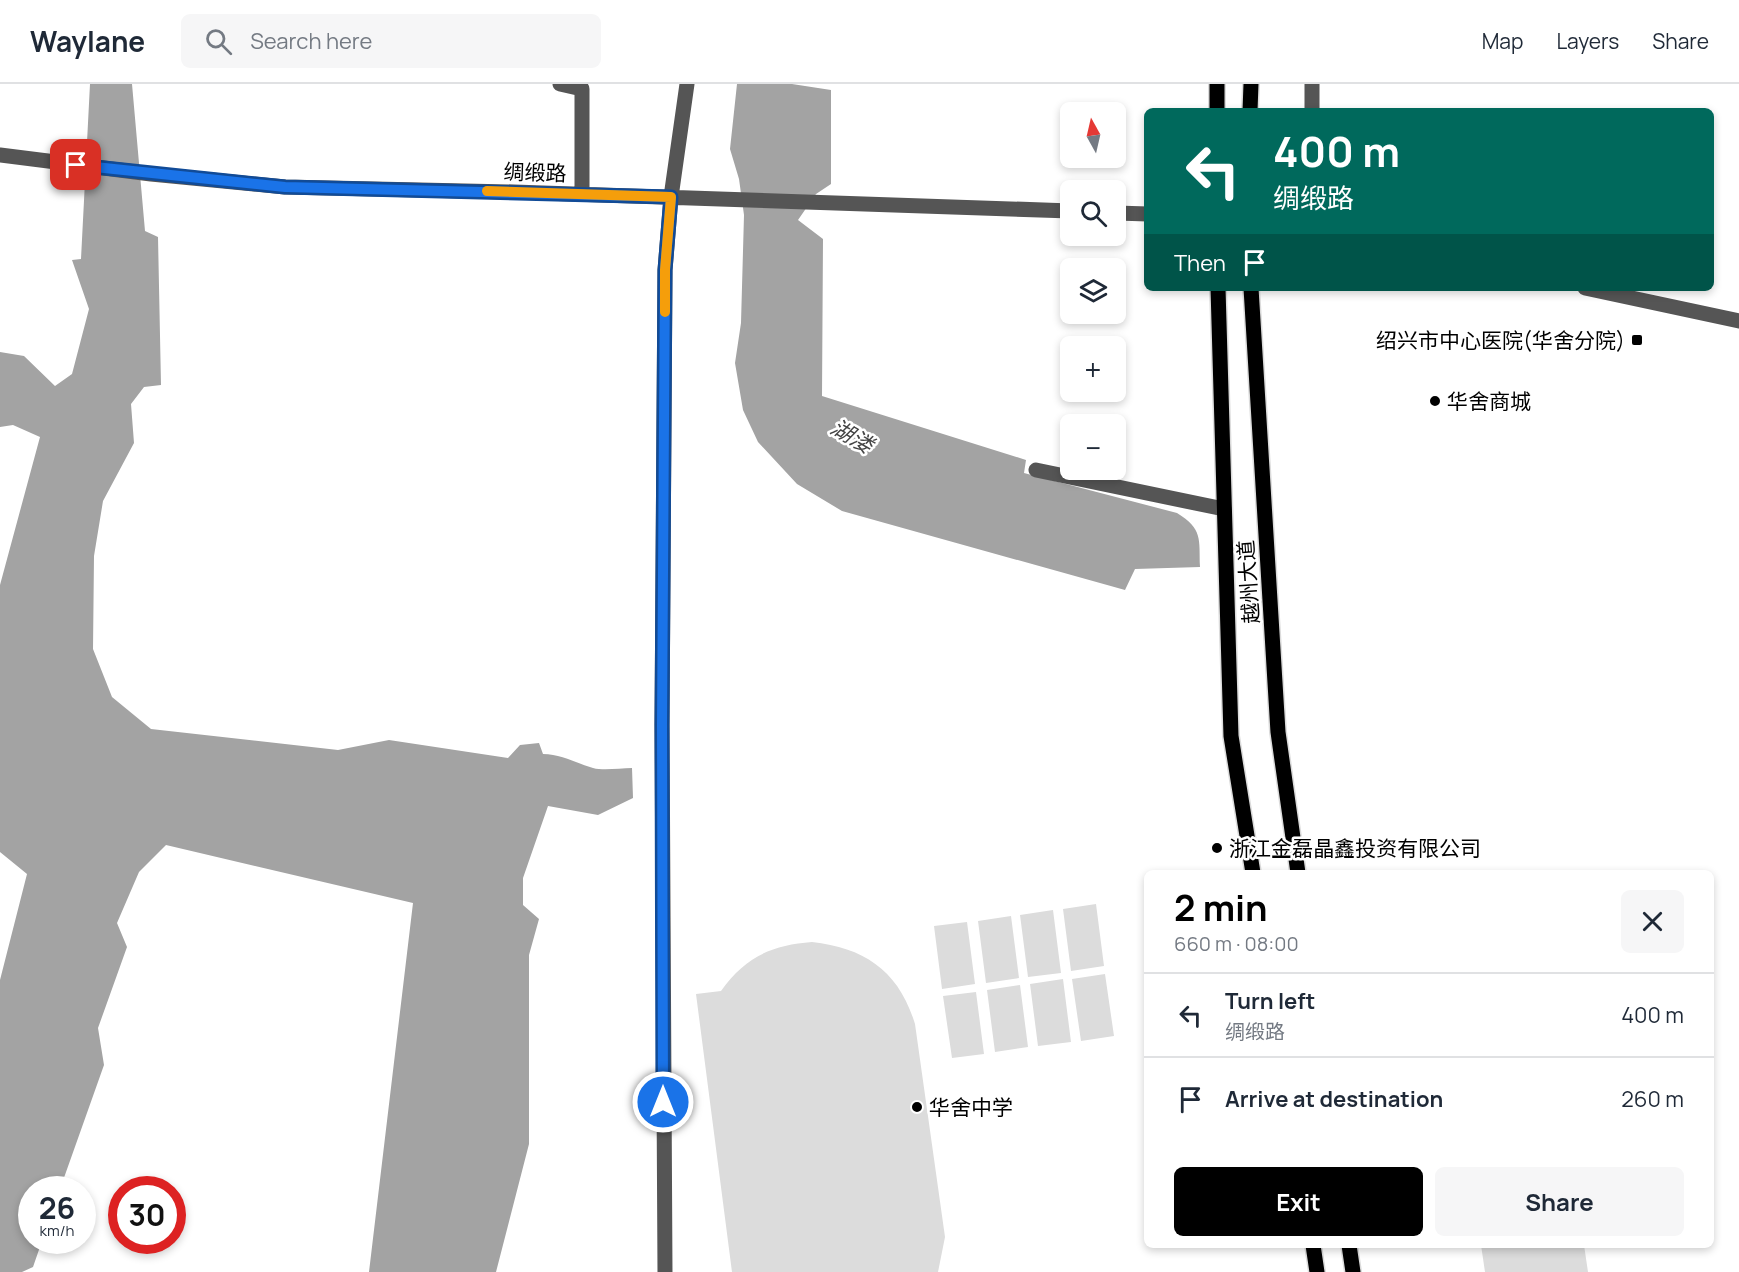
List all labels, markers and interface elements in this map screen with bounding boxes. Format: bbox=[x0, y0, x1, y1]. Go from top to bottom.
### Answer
search box bbox=[181, 14, 601, 68]
text: Waylane bbox=[30, 22, 145, 60]
icon: search bbox=[202, 25, 235, 58]
text: Search here bbox=[250, 26, 372, 56]
text: Map bbox=[1482, 27, 1523, 55]
text: Layers bbox=[1556, 27, 1619, 55]
text: Share bbox=[1652, 27, 1709, 55]
north arrow bbox=[1060, 102, 1126, 168]
map controls bbox=[1060, 102, 1126, 480]
text: 400 m bbox=[1273, 122, 1400, 180]
icon: left bbox=[1174, 132, 1252, 210]
pin bbox=[50, 139, 101, 190]
icon: arrive bbox=[59, 148, 92, 181]
street label: 绸缎路 bbox=[503, 157, 567, 187]
text: 绸缎路 bbox=[1273, 179, 1354, 216]
button: search bbox=[1060, 180, 1126, 246]
icon: arrive bbox=[1238, 246, 1271, 279]
text: Then bbox=[1174, 248, 1226, 278]
button: layers bbox=[1060, 258, 1126, 324]
place label: 绍兴市中心医院(华舍分院) bbox=[1376, 326, 1625, 354]
marker: 绍兴市中心医院(华舍分院) bbox=[1630, 333, 1644, 347]
button: + bbox=[1060, 336, 1126, 402]
place label: 华舍商城 bbox=[1447, 387, 1531, 415]
marker: 华舍商城 bbox=[1428, 394, 1442, 408]
water label: 湖溇 bbox=[825, 412, 881, 461]
button: − bbox=[1060, 414, 1126, 480]
street label: 越州大道 bbox=[1231, 539, 1265, 625]
place label: 浙江金磊晶鑫投资有限公司 bbox=[1229, 834, 1481, 862]
marker: 浙江金磊晶鑫投资有限公司 bbox=[1210, 841, 1224, 855]
text: 2 min bbox=[1174, 883, 1268, 932]
button: close bbox=[1621, 890, 1684, 953]
text: 660 m · 08:00 bbox=[1174, 930, 1299, 957]
text: Turn left bbox=[1225, 986, 1315, 1016]
icon: left bbox=[1174, 999, 1207, 1032]
text: 400 m bbox=[1621, 1000, 1684, 1030]
text: 绸缎路 bbox=[1225, 1018, 1285, 1045]
position arrow bbox=[631, 1070, 695, 1134]
icon: arrive bbox=[1174, 1083, 1207, 1116]
text: Arrive at destination bbox=[1225, 1084, 1443, 1114]
text: 260 m bbox=[1621, 1084, 1684, 1114]
place label: 华舍中学 bbox=[929, 1093, 1013, 1121]
marker: 华舍中学 bbox=[910, 1100, 924, 1114]
button: Exit bbox=[1174, 1167, 1423, 1236]
button: Share bbox=[1435, 1167, 1684, 1236]
speed limit sign: 30 bbox=[108, 1176, 186, 1254]
text: 26 bbox=[39, 1187, 75, 1228]
text: km/h bbox=[40, 1220, 74, 1241]

